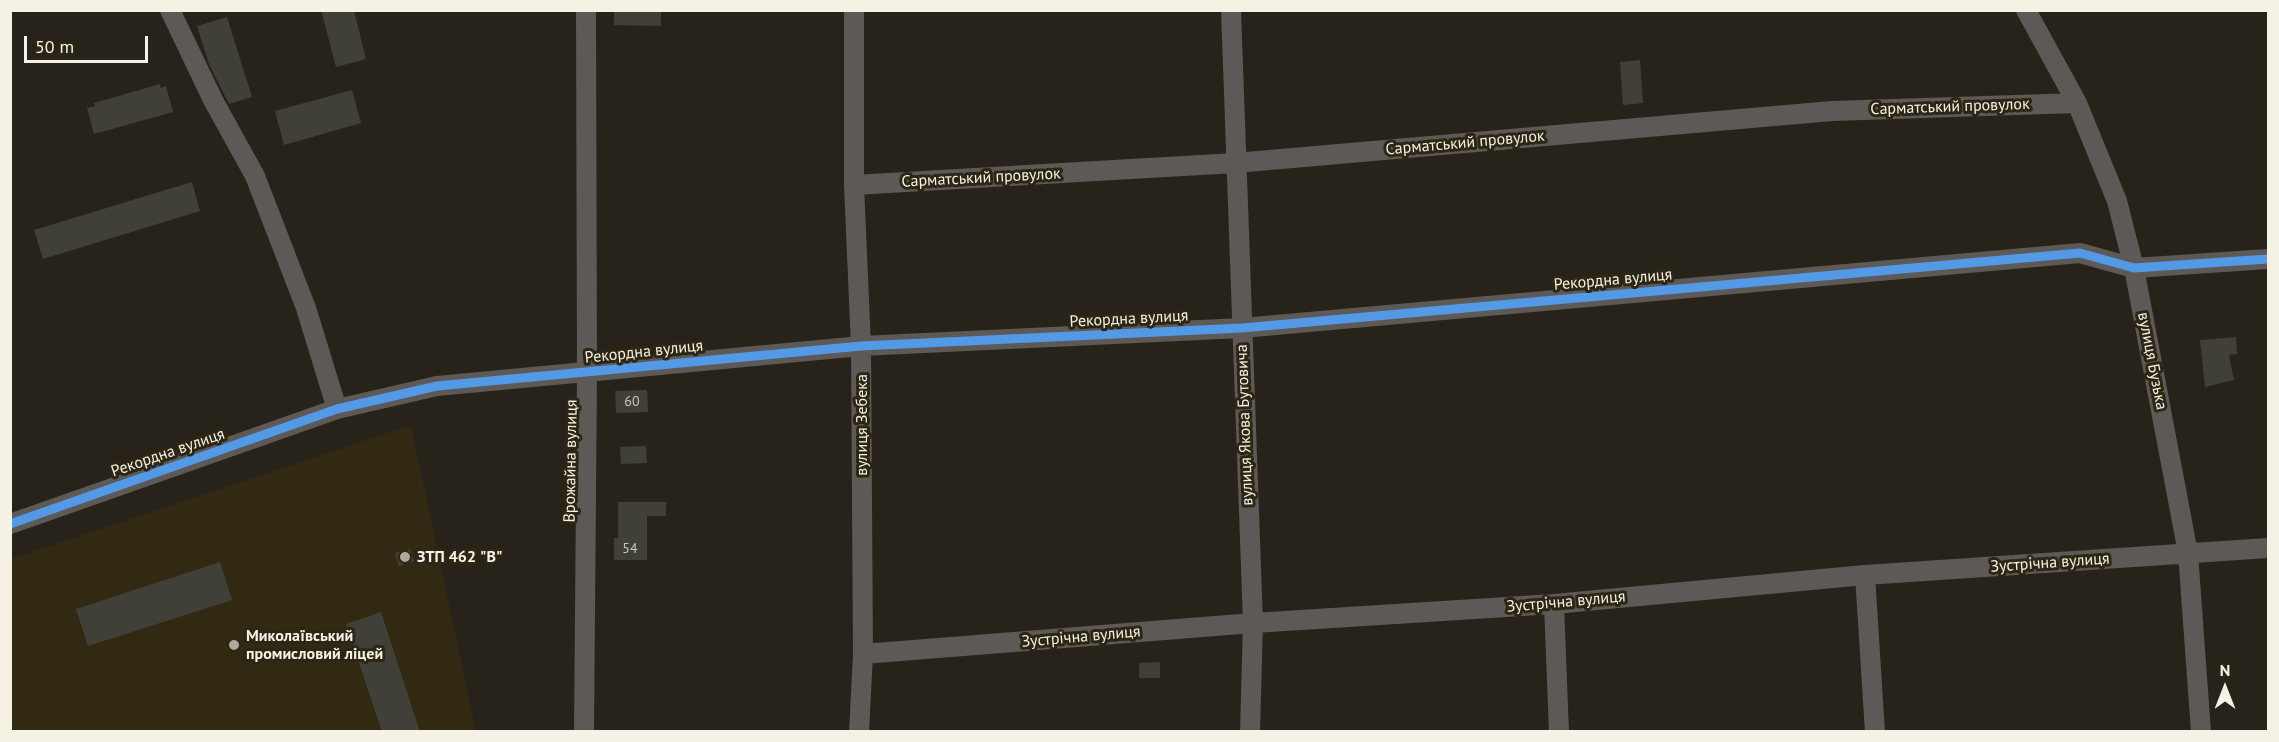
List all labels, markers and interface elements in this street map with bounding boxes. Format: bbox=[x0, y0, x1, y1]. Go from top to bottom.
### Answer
scale bar bbox=[27, 24, 152, 62]
text: 50 m bbox=[35, 35, 74, 58]
street label: Сарматський провулок bbox=[1870, 95, 2030, 119]
street label: Сарматський провулок bbox=[1385, 126, 1545, 160]
street label: Сарматський провулок bbox=[901, 164, 1061, 192]
street label: Рекордна вулиця bbox=[1553, 265, 1673, 295]
street label: Рекордна вулиця bbox=[1069, 306, 1189, 332]
street label: вулиця Бузька bbox=[2133, 311, 2171, 411]
street label: Рекордна вулиця bbox=[584, 336, 704, 368]
street label: вулиця Якова Бутовича bbox=[1233, 344, 1257, 506]
street label: вулиця Зебека bbox=[852, 374, 872, 476]
house number: 60 bbox=[624, 394, 640, 410]
street label: Врожайна вулиця bbox=[560, 399, 582, 523]
street label: Рекордна вулиця bbox=[109, 425, 227, 481]
house number: 54 bbox=[622, 541, 638, 557]
place label: ЗТП 462 "В" bbox=[417, 547, 502, 567]
street label: Зустрічна вулиця bbox=[1990, 549, 2110, 577]
marker: ЗТП 462 "В" bbox=[398, 550, 412, 564]
street label: Зустрічна вулиця bbox=[1506, 587, 1626, 617]
street label: Зустрічна вулиця bbox=[1021, 622, 1141, 652]
place label: Миколаївський промисловий ліцей bbox=[246, 626, 383, 664]
marker: Миколаївський промисловий ліцей bbox=[227, 638, 241, 652]
north arrow bbox=[2195, 658, 2255, 718]
text: N bbox=[2220, 660, 2230, 680]

